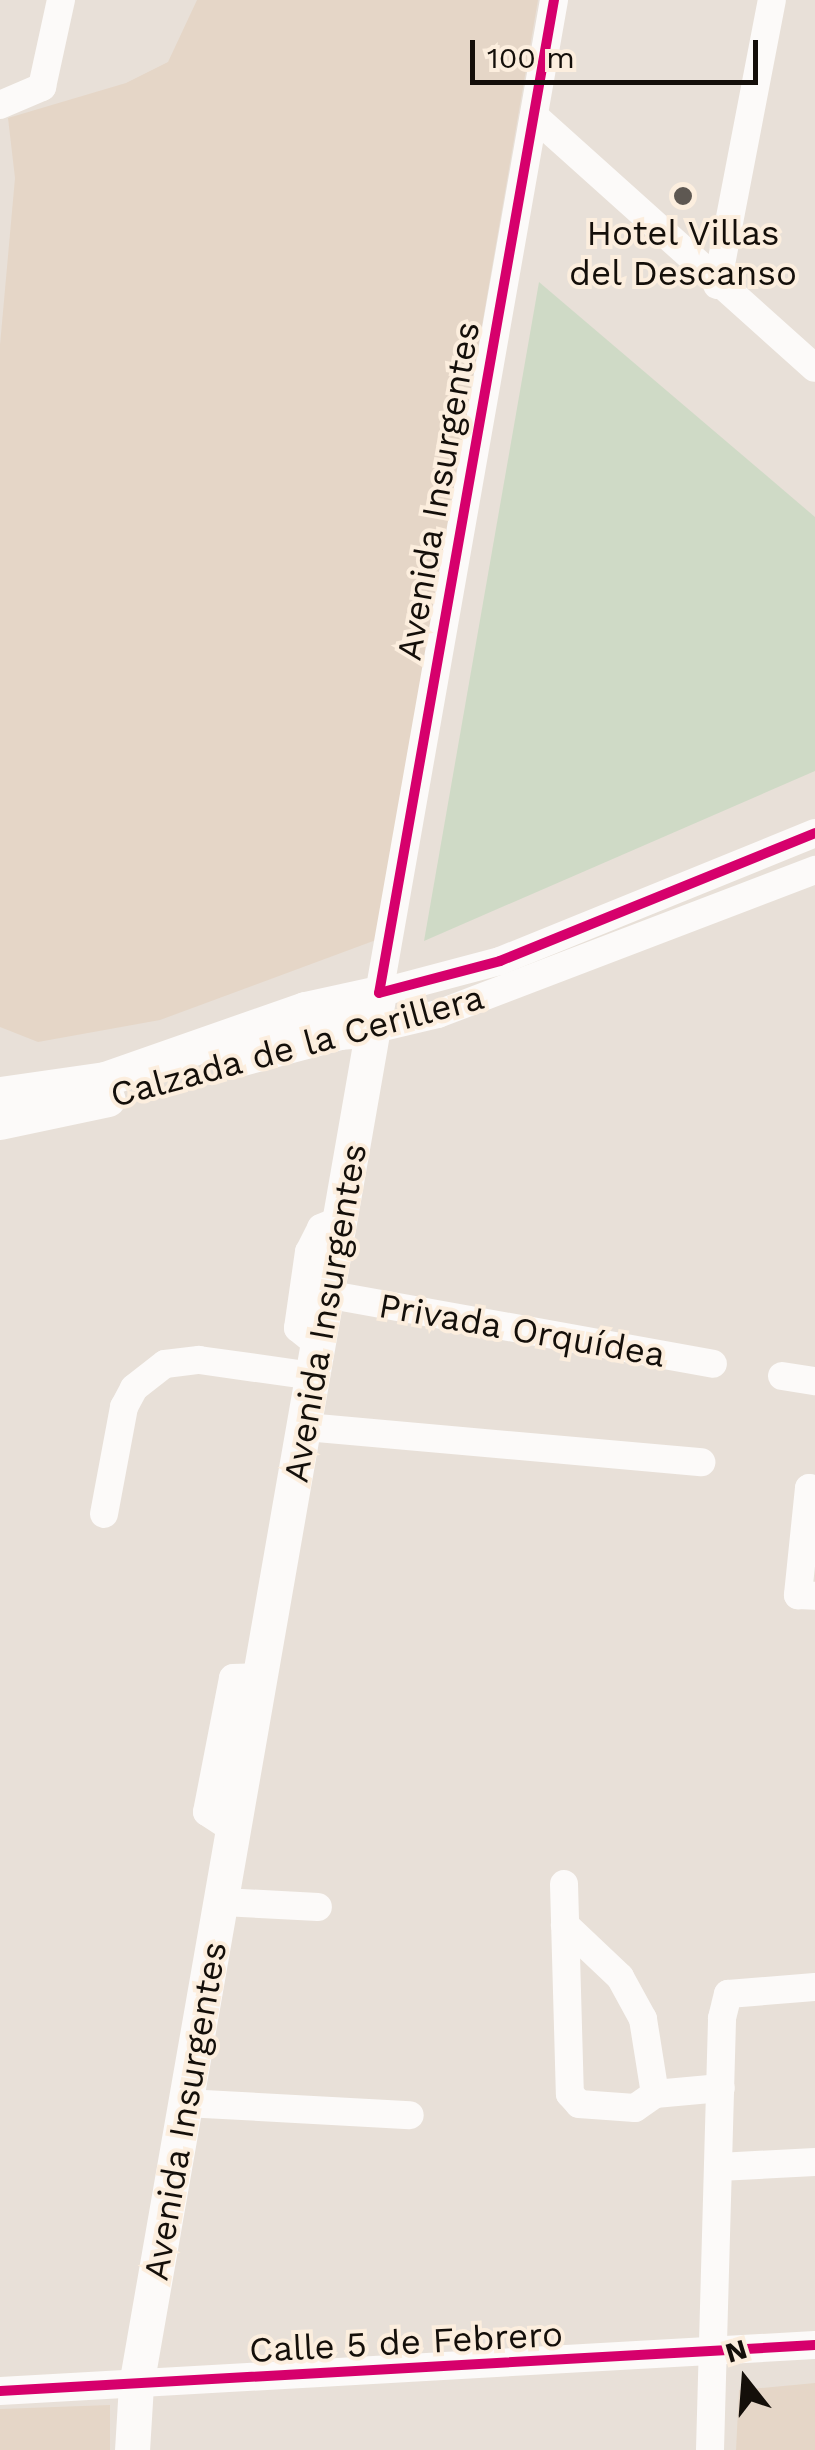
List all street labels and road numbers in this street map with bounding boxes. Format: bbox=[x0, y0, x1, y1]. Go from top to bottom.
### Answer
street label: Avenida Insurgentes bbox=[387, 318, 489, 664]
street label: Calzada de la Cerillera bbox=[105, 976, 489, 1116]
street label: Avenida Insurgentes bbox=[274, 1140, 376, 1486]
street label: Privada Orquídea bbox=[375, 1284, 669, 1376]
street label: Avenida Insurgentes bbox=[134, 1938, 236, 2284]
street label: Calle 5 de Febrero bbox=[248, 2313, 564, 2371]

